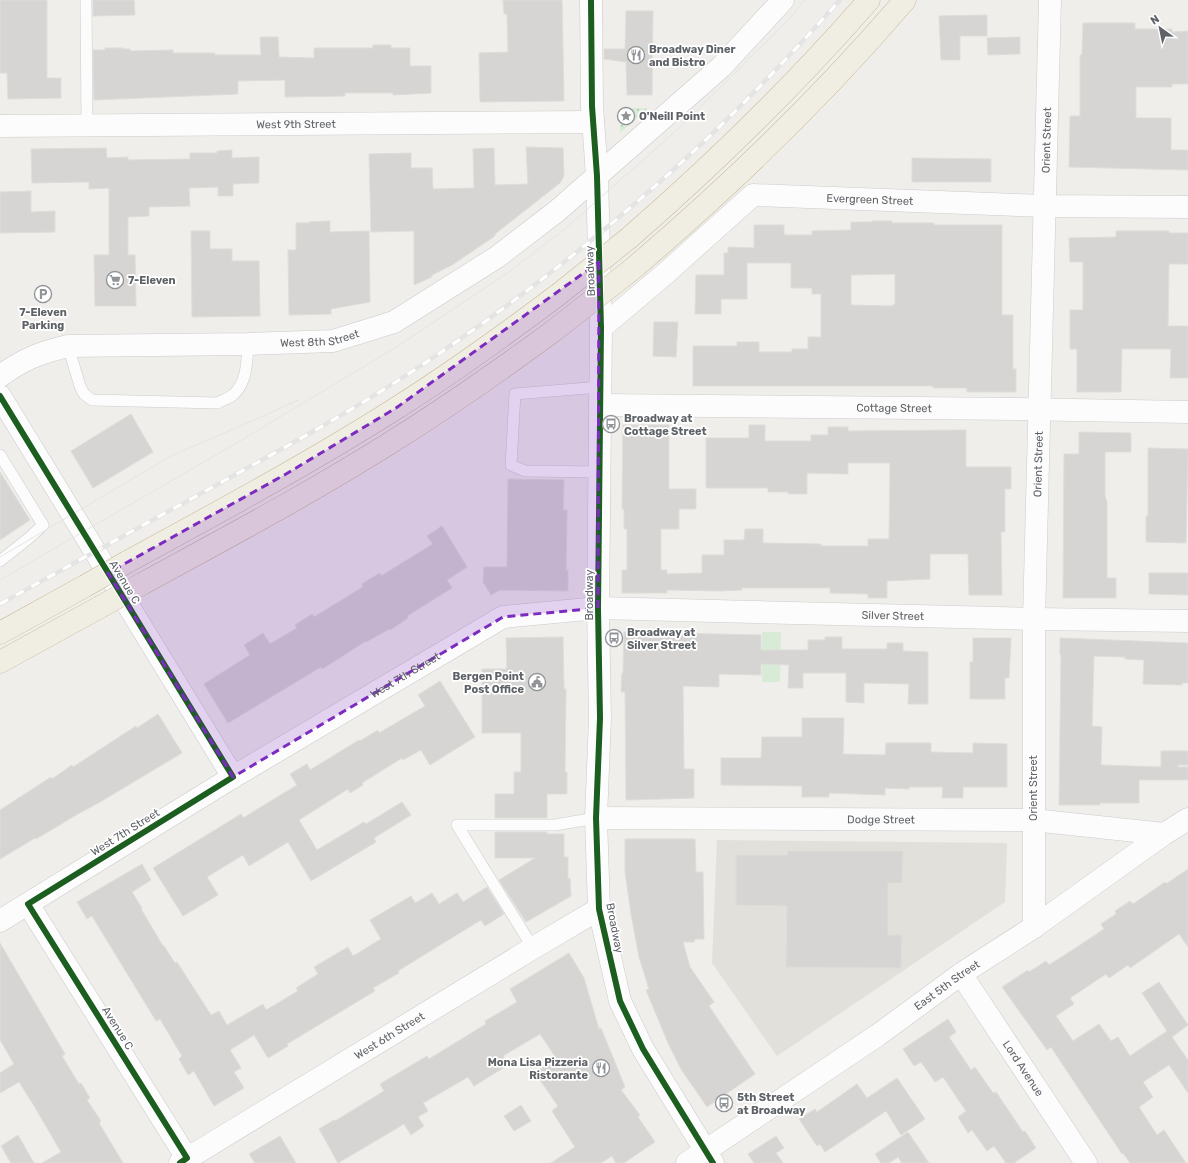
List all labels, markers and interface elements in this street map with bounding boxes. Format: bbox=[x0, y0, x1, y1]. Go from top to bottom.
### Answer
north arrow bbox=[1140, 8, 1180, 48]
text: N bbox=[1148, 12, 1162, 28]
place label: Broadway Diner and Bistro bbox=[649, 43, 735, 69]
restaurant icon: Broadway Diner and Bistro bbox=[626, 45, 646, 65]
place icon: O'Neill Point bbox=[616, 106, 636, 126]
street label: Orient Street bbox=[1040, 106, 1054, 173]
place label: O'Neill Point bbox=[639, 110, 705, 123]
street label: West 9th Street bbox=[256, 118, 336, 131]
street label: Evergreen Street bbox=[826, 192, 914, 208]
street label: Broadway bbox=[583, 245, 598, 297]
supermarket icon: 7-Eleven bbox=[105, 270, 125, 290]
place label: 7-Eleven bbox=[128, 274, 176, 287]
parking icon: 7-Eleven Parking bbox=[33, 284, 53, 304]
place label: 7-Eleven Parking bbox=[19, 306, 67, 332]
street label: West 8th Street bbox=[280, 327, 362, 350]
street label: Cottage Street bbox=[856, 401, 933, 415]
place label: Broadway at Cottage Street bbox=[624, 412, 707, 438]
bus stop icon: Broadway at Cottage Street bbox=[601, 414, 621, 434]
street label: Orient Street bbox=[1031, 430, 1046, 497]
street label: Avenue C bbox=[106, 558, 143, 606]
street label: Broadway bbox=[583, 569, 596, 621]
street label: Silver Street bbox=[861, 609, 925, 623]
place label: Broadway at Silver Street bbox=[627, 626, 696, 652]
bus stop icon: Broadway at Silver Street bbox=[604, 628, 624, 648]
street label: West 7th Street bbox=[368, 649, 443, 701]
place label: Bergen Point Post Office bbox=[452, 670, 524, 696]
public building icon: Bergen Point Post Office bbox=[527, 672, 547, 692]
street label: Orient Street bbox=[1027, 754, 1040, 821]
street label: West 7th Street bbox=[89, 806, 163, 859]
street label: Dodge Street bbox=[847, 813, 916, 826]
street label: Broadway bbox=[603, 902, 626, 954]
street label: East 5th Street bbox=[912, 957, 983, 1013]
street label: Avenue C bbox=[99, 1004, 136, 1052]
street label: West 6th Street bbox=[352, 1009, 427, 1062]
street label: Lord Avenue bbox=[1000, 1038, 1046, 1099]
place label: Mona Lisa Pizzeria Ristorante bbox=[488, 1056, 588, 1082]
restaurant icon: Mona Lisa Pizzeria Ristorante bbox=[591, 1058, 611, 1078]
place label: 5th Street at Broadway bbox=[737, 1091, 806, 1117]
bus stop icon: 5th Street at Broadway bbox=[714, 1093, 734, 1113]

